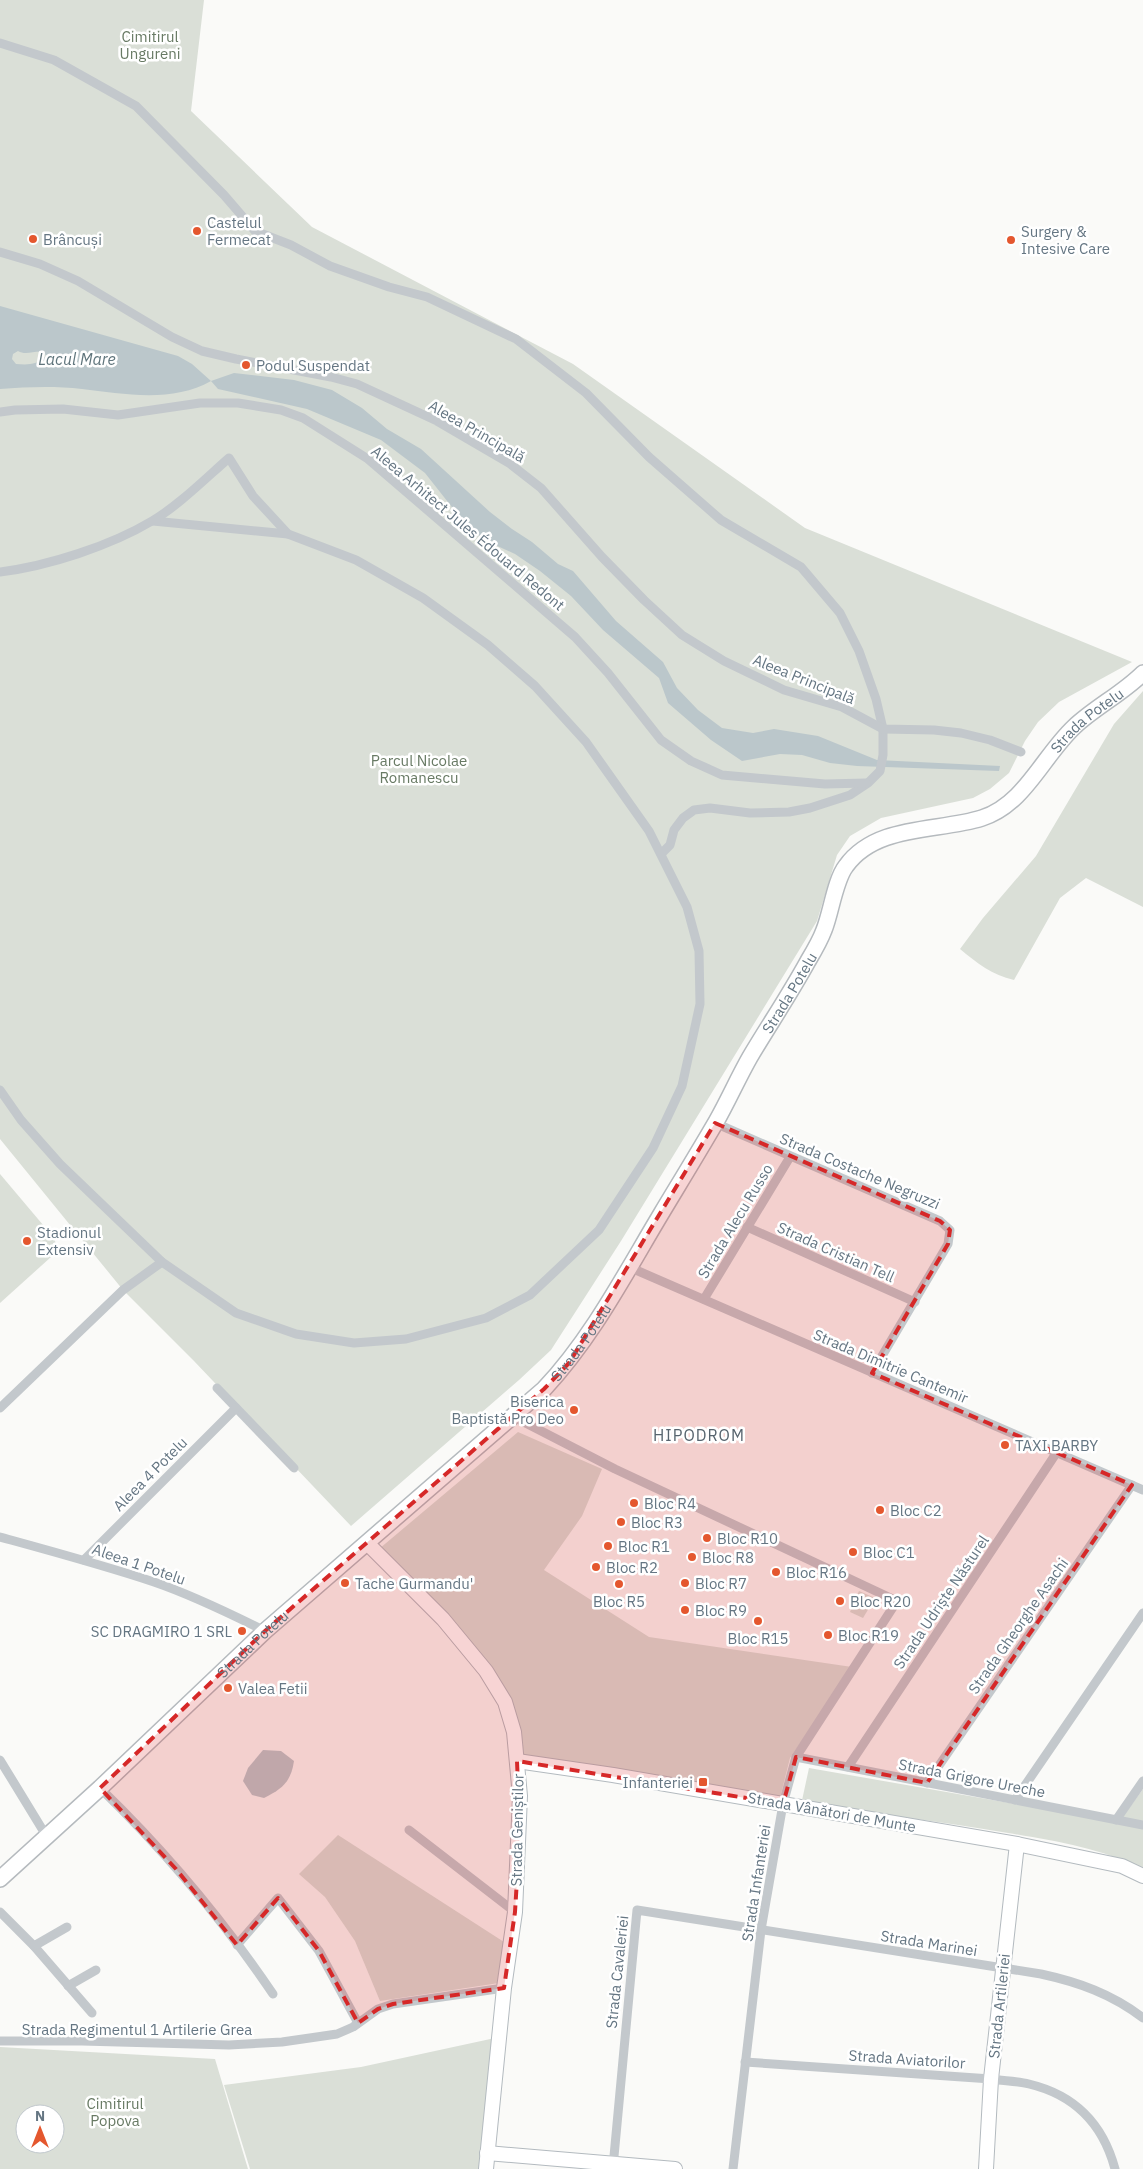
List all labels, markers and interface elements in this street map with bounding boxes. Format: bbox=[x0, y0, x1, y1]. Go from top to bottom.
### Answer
park label: Cimitirul Ungureni bbox=[119, 27, 181, 63]
place label: Castelul Fermecat bbox=[207, 213, 271, 249]
place label: Surgery & Intesive Care bbox=[1021, 222, 1110, 258]
marker: Castelul Fermecat bbox=[191, 225, 203, 237]
place label: Brâncuși bbox=[43, 230, 102, 249]
marker: Brâncuși bbox=[27, 233, 39, 245]
marker: Surgery & Intesive Care bbox=[1005, 234, 1017, 246]
water label: Lacul Mare bbox=[38, 349, 116, 369]
place label: Podul Suspendat bbox=[256, 356, 370, 375]
marker: Podul Suspendat bbox=[240, 359, 252, 371]
street label: Aleea Principală bbox=[425, 396, 529, 466]
street label: Aleea Arhitect Jules Édouard Redont bbox=[367, 441, 569, 615]
street label: Aleea Principală bbox=[750, 650, 858, 708]
street label: Strada Potelu bbox=[1046, 683, 1127, 757]
park label: Parcul Nicolae Romanescu bbox=[371, 751, 467, 787]
street label: Strada Potelu bbox=[757, 949, 821, 1037]
street label: Strada Costache Negruzzi bbox=[777, 1129, 943, 1213]
street label: Strada Alecu Russo bbox=[693, 1160, 777, 1282]
street label: Strada Cristian Tell bbox=[774, 1218, 898, 1286]
place label: Stadionul Extensiv bbox=[37, 1223, 101, 1259]
marker: Stadionul Extensiv bbox=[21, 1235, 33, 1247]
street label: Strada Potelu bbox=[546, 1300, 615, 1385]
street label: Strada Dimitrie Cantemir bbox=[811, 1325, 972, 1407]
place label: Biserica Baptistă Pro Deo bbox=[452, 1392, 564, 1428]
marker: Biserica Baptistă Pro Deo bbox=[568, 1404, 580, 1416]
district label: HIPODROM bbox=[653, 1425, 745, 1445]
street label: Aleea 4 Potelu bbox=[109, 1433, 191, 1515]
place label: TAXI BARBY bbox=[1015, 1436, 1098, 1455]
marker: TAXI BARBY bbox=[999, 1439, 1011, 1451]
place label: Bloc R4 bbox=[644, 1494, 696, 1513]
marker: Bloc R4 bbox=[628, 1497, 640, 1509]
place label: Bloc C2 bbox=[890, 1501, 942, 1520]
marker: Bloc C2 bbox=[874, 1504, 886, 1516]
place label: Bloc R3 bbox=[631, 1513, 683, 1532]
marker: Bloc R3 bbox=[615, 1516, 627, 1528]
place label: Bloc R10 bbox=[717, 1529, 778, 1548]
street label: Strada Udriște Năsturel bbox=[889, 1531, 993, 1673]
marker: Bloc R10 bbox=[701, 1532, 713, 1544]
place label: Bloc R1 bbox=[618, 1537, 670, 1556]
street label: Aleea 1 Potelu bbox=[90, 1539, 188, 1589]
marker: Bloc R1 bbox=[602, 1540, 614, 1552]
place label: Bloc C1 bbox=[863, 1543, 915, 1562]
marker: Bloc C1 bbox=[847, 1546, 859, 1558]
place label: Bloc R8 bbox=[702, 1548, 754, 1567]
marker: Bloc R8 bbox=[686, 1551, 698, 1563]
street label: Strada Gheorghe Asachi bbox=[964, 1554, 1072, 1698]
place label: Bloc R2 bbox=[606, 1558, 658, 1577]
marker: Bloc R2 bbox=[590, 1561, 602, 1573]
place label: Bloc R16 bbox=[786, 1563, 847, 1582]
marker: Bloc R16 bbox=[770, 1566, 782, 1578]
place label: Tache Gurmandu' bbox=[355, 1574, 473, 1593]
place label: Bloc R7 bbox=[695, 1574, 747, 1593]
marker: Tache Gurmandu' bbox=[339, 1577, 351, 1589]
marker: Bloc R7 bbox=[679, 1577, 691, 1589]
marker: Bloc R5 bbox=[613, 1578, 625, 1590]
place label: Bloc R5 bbox=[593, 1592, 645, 1611]
place label: Bloc R20 bbox=[850, 1592, 911, 1611]
marker: Bloc R20 bbox=[834, 1595, 846, 1607]
place label: Bloc R9 bbox=[695, 1601, 747, 1620]
marker: Bloc R9 bbox=[679, 1604, 691, 1616]
street label: Strada Potelu bbox=[212, 1606, 292, 1682]
marker: Bloc R15 bbox=[752, 1615, 764, 1627]
place label: SC DRAGMIRO 1 SRL bbox=[91, 1622, 232, 1641]
marker: SC DRAGMIRO 1 SRL bbox=[236, 1625, 248, 1637]
place label: Bloc R19 bbox=[838, 1626, 899, 1645]
place label: Bloc R15 bbox=[728, 1629, 788, 1648]
marker: Bloc R19 bbox=[822, 1629, 834, 1641]
place label: Valea Fetii bbox=[238, 1679, 308, 1698]
marker: Valea Fetii bbox=[222, 1682, 234, 1694]
street label: Strada Grigore Ureche bbox=[897, 1754, 1047, 1802]
street label: Strada Geniștilor bbox=[507, 1773, 527, 1887]
place label: Infanteriei bbox=[622, 1773, 693, 1792]
marker: Infanteriei bbox=[697, 1776, 709, 1788]
street label: Strada Vânători de Munte bbox=[746, 1788, 918, 1836]
street label: Strada Infanteriei bbox=[737, 1823, 775, 1943]
street label: Strada Cavaleriei bbox=[602, 1914, 632, 2030]
street label: Strada Marinei bbox=[879, 1926, 979, 1960]
street label: Strada Artileriei bbox=[984, 1953, 1014, 2059]
street label: Strada Regimentul 1 Artilerie Grea bbox=[22, 2020, 252, 2039]
street label: Strada Aviatorilor bbox=[848, 2045, 966, 2073]
park label: Cimitirul Popova bbox=[86, 2094, 144, 2130]
north arrow bbox=[15, 2104, 65, 2154]
text: N bbox=[35, 2107, 45, 2125]

